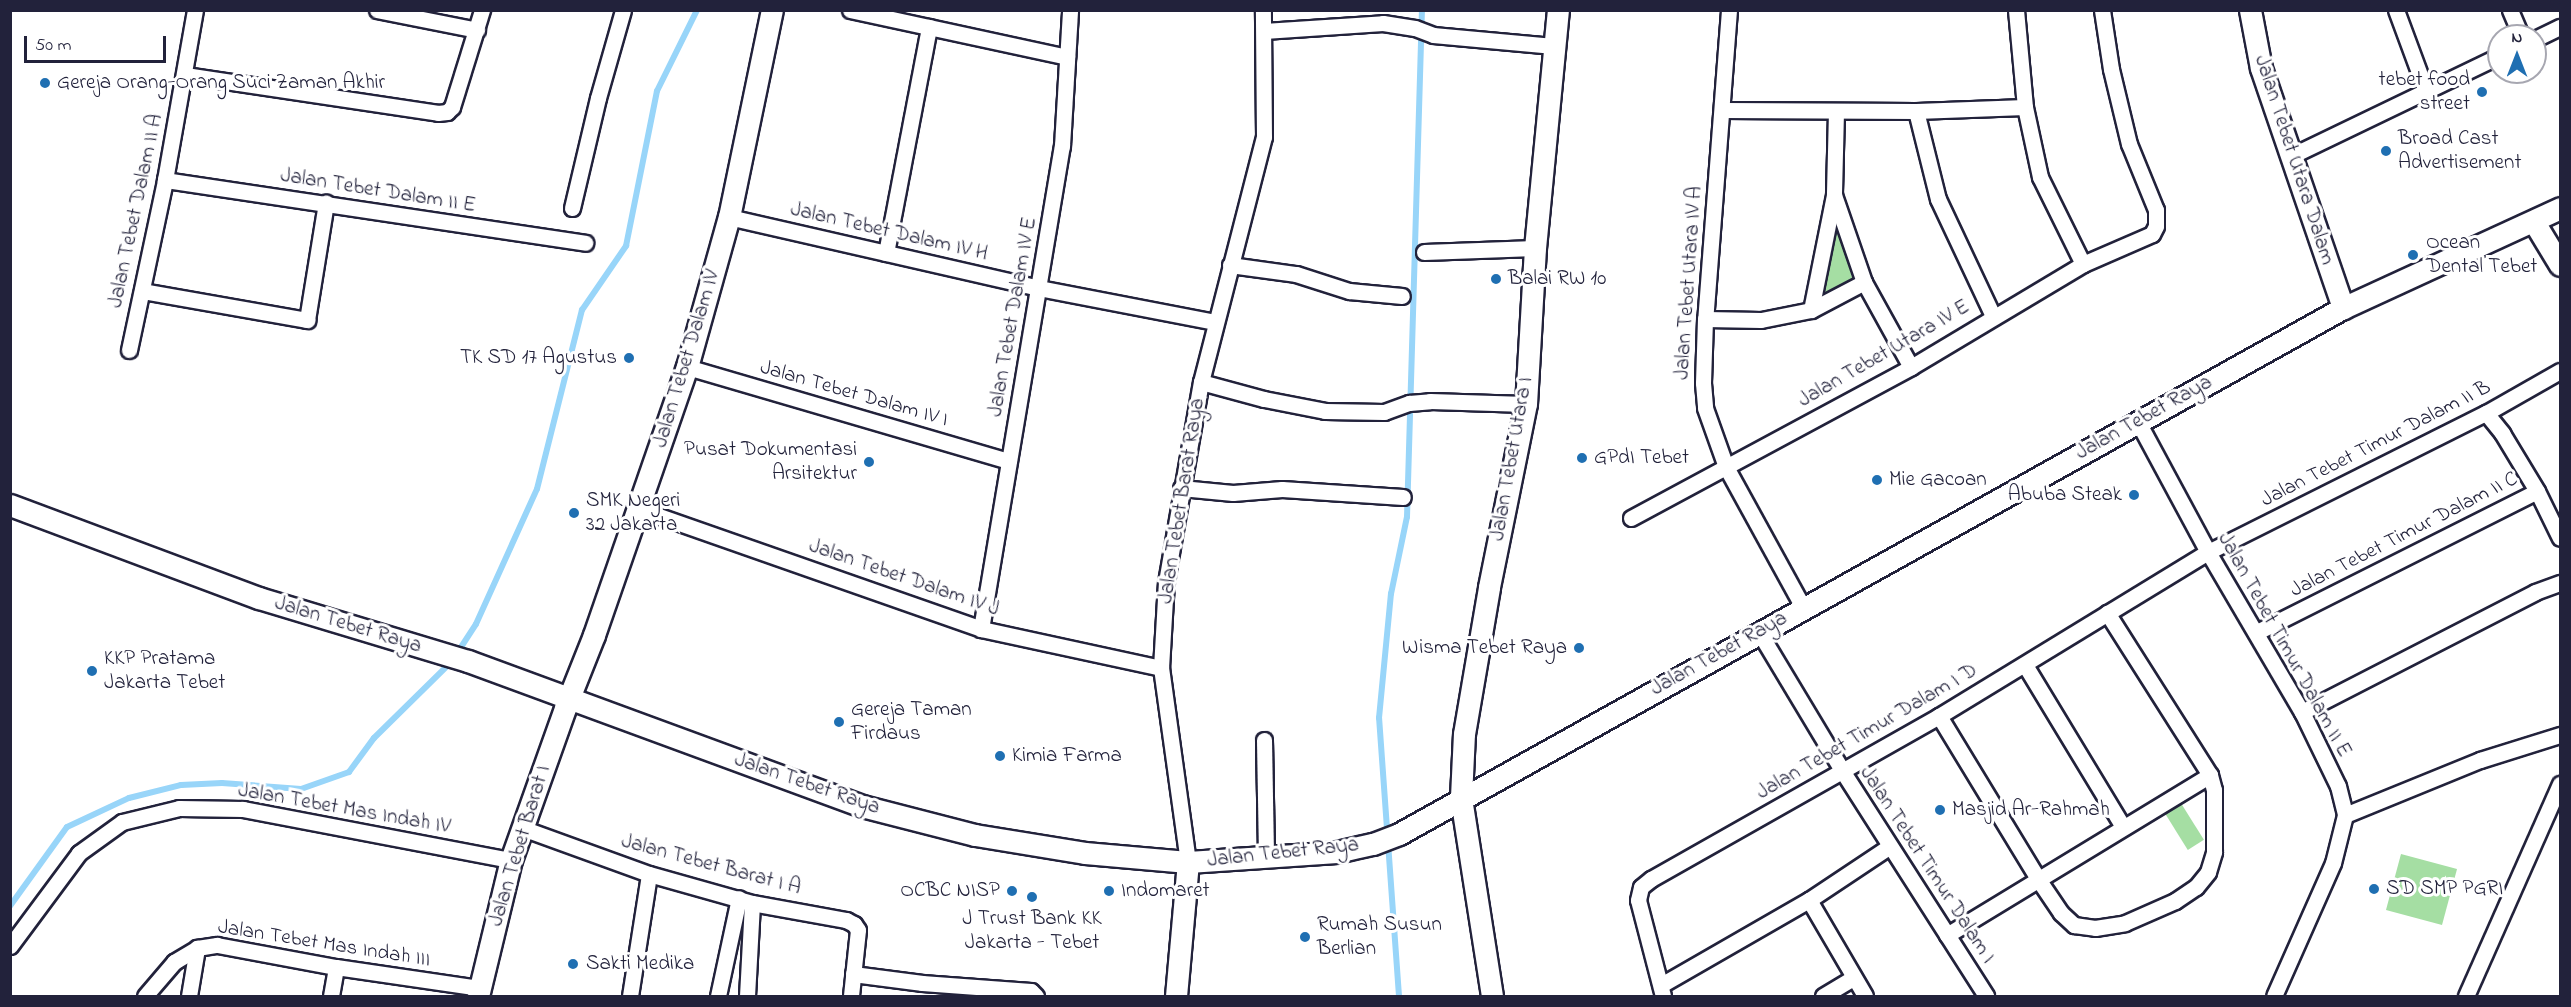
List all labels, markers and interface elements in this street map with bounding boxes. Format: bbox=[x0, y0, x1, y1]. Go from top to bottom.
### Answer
scale bar bbox=[27, 24, 170, 62]
north arrow bbox=[2487, 24, 2547, 84]
text: N bbox=[2512, 26, 2522, 50]
text: 50 m bbox=[35, 33, 72, 59]
street label: Jalan Tebet Utara Dalam bbox=[2248, 52, 2340, 268]
place label: tebet food street bbox=[2379, 67, 2470, 117]
place label: Gereja Orang-Orang Suci Zaman Akhir bbox=[57, 70, 385, 96]
marker: Gereja Orang-Orang Suci Zaman Akhir bbox=[38, 76, 52, 90]
marker: tebet food street bbox=[2475, 85, 2489, 99]
street label: Jalan Tebet Dalam II A bbox=[103, 112, 169, 310]
place label: Broad Cast Advertisement bbox=[2398, 126, 2521, 176]
marker: Broad Cast Advertisement bbox=[2379, 144, 2393, 158]
street label: Jalan Tebet Dalam II E bbox=[279, 163, 477, 219]
street label: Jalan Tebet Utara IV A bbox=[1670, 185, 1708, 381]
street label: Jalan Tebet Dalam IV H bbox=[788, 197, 990, 267]
street label: Jalan Tebet Dalam IV E bbox=[983, 215, 1043, 419]
place label: Ocean Dental Tebet bbox=[2426, 230, 2537, 280]
marker: Ocean Dental Tebet bbox=[2404, 246, 2422, 264]
place label: Balai RW 10 bbox=[1508, 266, 1606, 292]
street label: Jalan Tebet Dalam IV bbox=[648, 267, 726, 451]
marker: Balai RW 10 bbox=[1489, 272, 1503, 286]
street label: Jalan Tebet Utara IV E bbox=[1794, 295, 1974, 413]
place label: TK SD 17 Agustus bbox=[460, 345, 617, 371]
marker: TK SD 17 Agustus bbox=[622, 351, 636, 365]
street label: Jalan Tebet Dalam IV I bbox=[757, 355, 951, 433]
street label: Jalan Tebet Raya bbox=[2071, 370, 2217, 466]
street label: Jalan Tebet Utara I bbox=[1485, 375, 1539, 543]
street label: Jalan Tebet Timur Dalam II B bbox=[2257, 375, 2495, 513]
street label: Jalan Tebet Barat Raya bbox=[1153, 396, 1211, 606]
place label: Pusat Dokumentasi Arsitektur bbox=[684, 437, 857, 487]
place label: GPdI Tebet bbox=[1594, 445, 1689, 471]
marker: GPdI Tebet bbox=[1575, 451, 1589, 465]
marker: Pusat Dokumentasi Arsitektur bbox=[862, 455, 876, 469]
place label: Mie Gacoan bbox=[1889, 467, 1987, 493]
street label: Jalan Tebet Timur Dalam II C bbox=[2286, 467, 2522, 603]
marker: Mie Gacoan bbox=[1870, 473, 1884, 487]
place label: Abuba Steak bbox=[2008, 482, 2122, 508]
place label: SMK Negeri 32 Jakarta bbox=[586, 488, 680, 538]
marker: Abuba Steak bbox=[2127, 488, 2141, 502]
marker: SMK Negeri 32 Jakarta bbox=[567, 506, 581, 520]
street label: Jalan Tebet Timur Dalam II E bbox=[2212, 528, 2356, 762]
street label: Jalan Tebet Dalam IV J bbox=[805, 534, 1003, 622]
street label: Jalan Tebet Raya bbox=[272, 591, 424, 659]
street label: Jalan Tebet Raya bbox=[1646, 606, 1792, 702]
place label: Wisma Tebet Raya bbox=[1402, 635, 1567, 661]
marker: Wisma Tebet Raya bbox=[1572, 641, 1586, 655]
place label: KKP Pratama Jakarta Tebet bbox=[104, 646, 225, 696]
street label: Jalan Tebet Timur Dalam I D bbox=[1752, 658, 1982, 806]
marker: KKP Pratama Jakarta Tebet bbox=[85, 664, 99, 678]
place label: Gereja Taman Firdaus bbox=[851, 697, 972, 747]
marker: Gereja Taman Firdaus bbox=[832, 715, 846, 729]
place label: Kimia Farma bbox=[1012, 743, 1122, 769]
street label: Jalan Tebet Raya bbox=[731, 747, 883, 821]
marker: Kimia Farma bbox=[993, 749, 1007, 763]
street label: Jalan Tebet Timur Dalam I bbox=[1854, 762, 2000, 968]
street label: Jalan Tebet Barat I bbox=[484, 763, 556, 929]
street label: Jalan Tebet Mas Indah IV bbox=[236, 778, 452, 840]
place label: Masjid Ar-Rahmah bbox=[1952, 797, 2110, 823]
marker: Masjid Ar-Rahmah bbox=[1933, 803, 1947, 817]
street label: Jalan Tebet Barat I A bbox=[618, 829, 804, 901]
street label: Jalan Tebet Raya bbox=[1206, 833, 1360, 873]
place label: SD SMP PGRI bbox=[2386, 876, 2503, 902]
place label: OCBC NISP bbox=[900, 878, 1000, 904]
place label: Indomaret bbox=[1121, 878, 1210, 904]
marker: SD SMP PGRI bbox=[2367, 882, 2381, 896]
marker: OCBC NISP bbox=[1005, 884, 1019, 898]
marker: Indomaret bbox=[1102, 884, 1116, 898]
marker: J Trust Bank KK Jakarta - Tebet bbox=[1025, 890, 1039, 904]
place label: J Trust Bank KK Jakarta - Tebet bbox=[962, 906, 1102, 956]
place label: Rumah Susun Berlian bbox=[1317, 912, 1442, 962]
street label: Jalan Tebet Mas Indah III bbox=[216, 915, 432, 973]
marker: Rumah Susun Berlian bbox=[1298, 930, 1312, 944]
place label: Sakti Medika bbox=[586, 951, 694, 977]
marker: Sakti Medika bbox=[564, 955, 582, 973]

